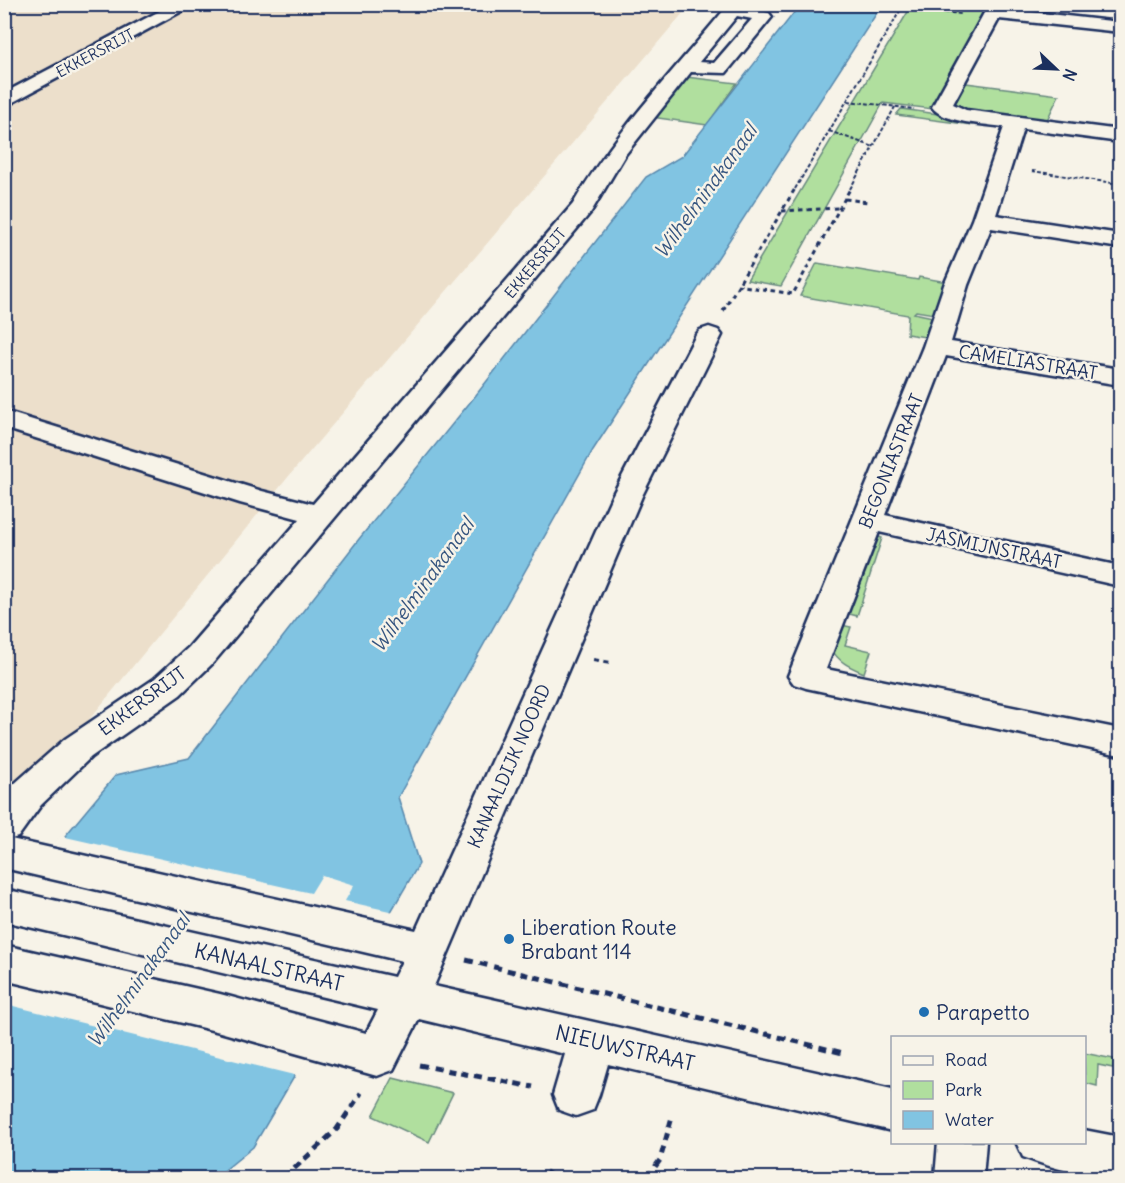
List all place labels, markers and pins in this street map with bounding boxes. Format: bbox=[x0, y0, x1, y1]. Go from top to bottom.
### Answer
place label: Liberation Route Brabant 114 bbox=[521, 914, 677, 965]
marker: Liberation Route Brabant 114 bbox=[502, 932, 516, 946]
place label: Parapetto bbox=[936, 999, 1030, 1026]
marker: Parapetto bbox=[917, 1005, 931, 1019]

